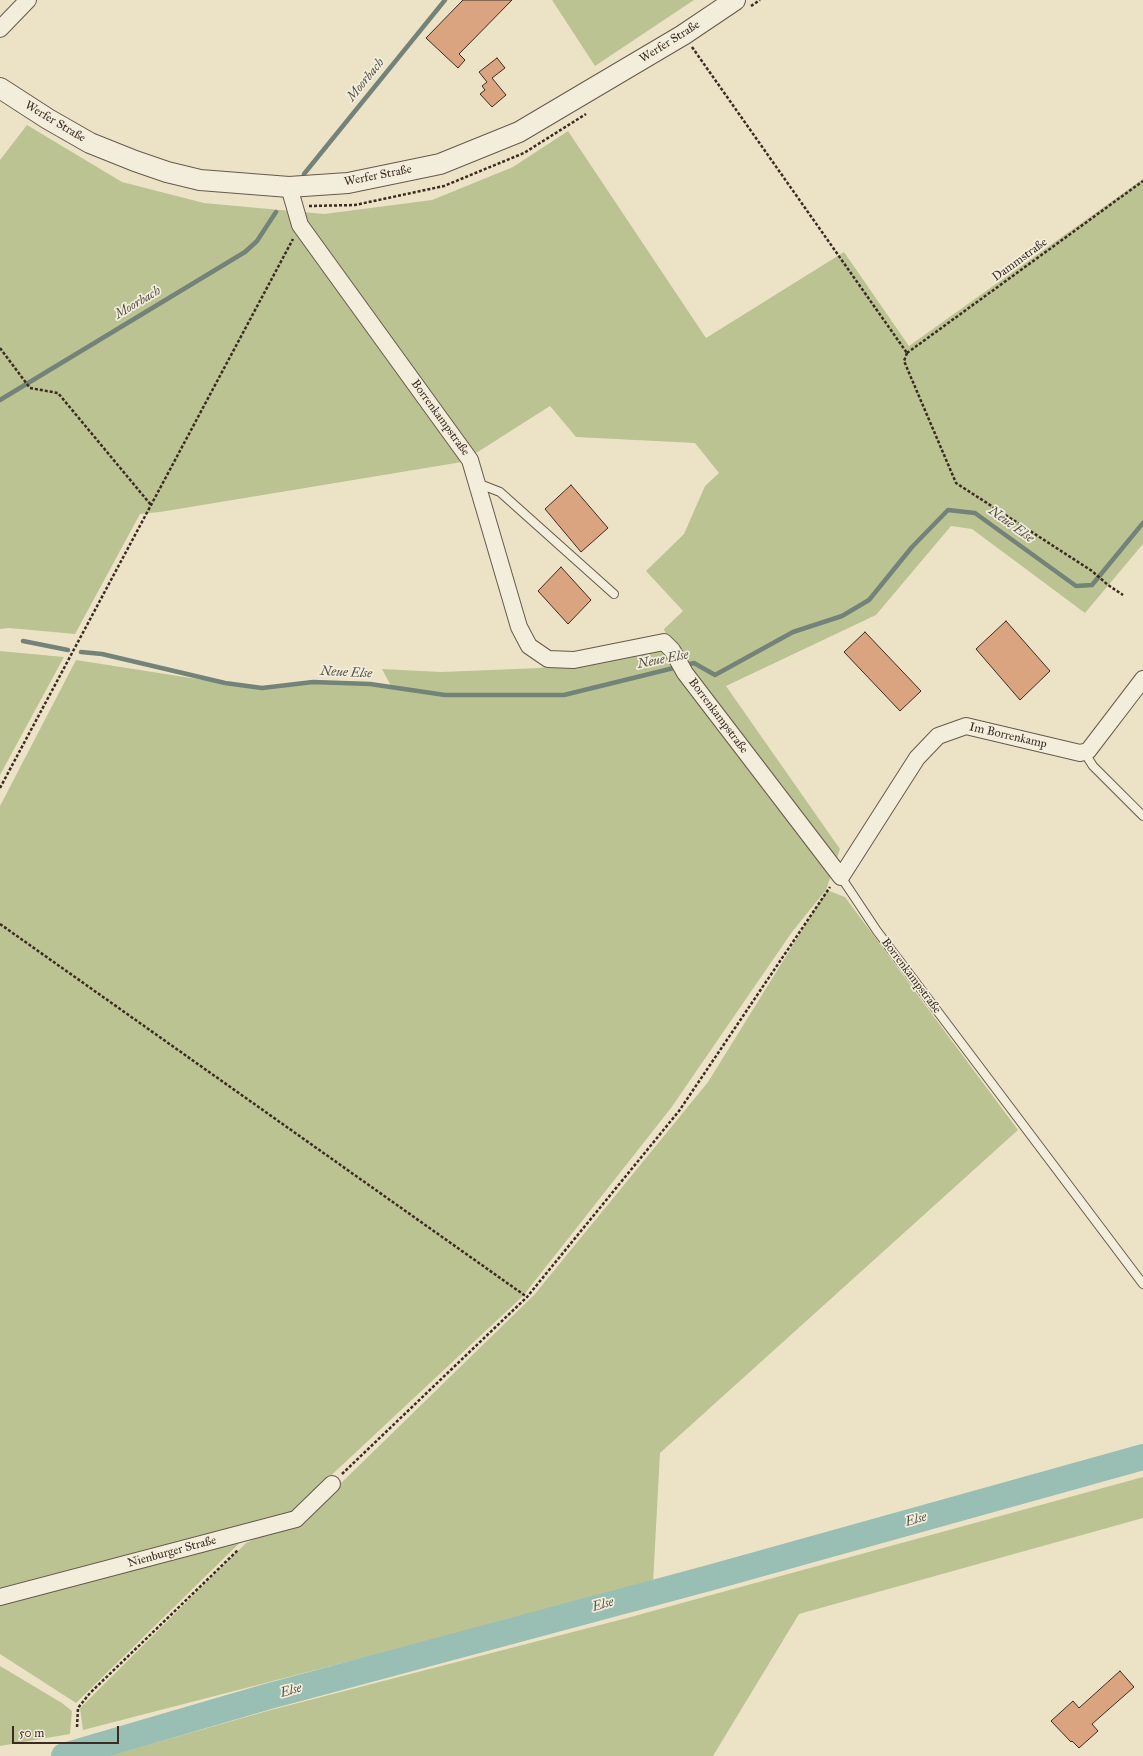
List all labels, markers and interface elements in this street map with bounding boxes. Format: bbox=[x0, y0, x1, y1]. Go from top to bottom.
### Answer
street label: Werfer Straße bbox=[637, 18, 703, 66]
water label: Moorbach bbox=[344, 55, 388, 105]
street label: Werfer Straße bbox=[22, 98, 88, 146]
street label: Werfer Straße bbox=[343, 162, 413, 190]
street label: Dammstraße bbox=[990, 235, 1050, 285]
water label: Moorbach bbox=[112, 283, 164, 323]
street label: Borrenkampstraße bbox=[408, 377, 472, 459]
water label: Neue Else bbox=[985, 503, 1037, 547]
water label: Neue Else bbox=[636, 647, 690, 673]
water label: Neue Else bbox=[320, 664, 372, 682]
street label: Borrenkampstraße bbox=[685, 675, 751, 757]
street label: Im Borrenkamp bbox=[968, 720, 1048, 752]
street label: Borrenkampstraße bbox=[878, 935, 944, 1017]
water label: Else bbox=[904, 1510, 928, 1530]
street label: Nienburger Straße bbox=[126, 1533, 218, 1571]
water label: Else bbox=[591, 1595, 615, 1615]
water label: Else bbox=[279, 1681, 303, 1701]
scale bar bbox=[14, 1718, 121, 1744]
text: 50 m bbox=[19, 1726, 44, 1740]

